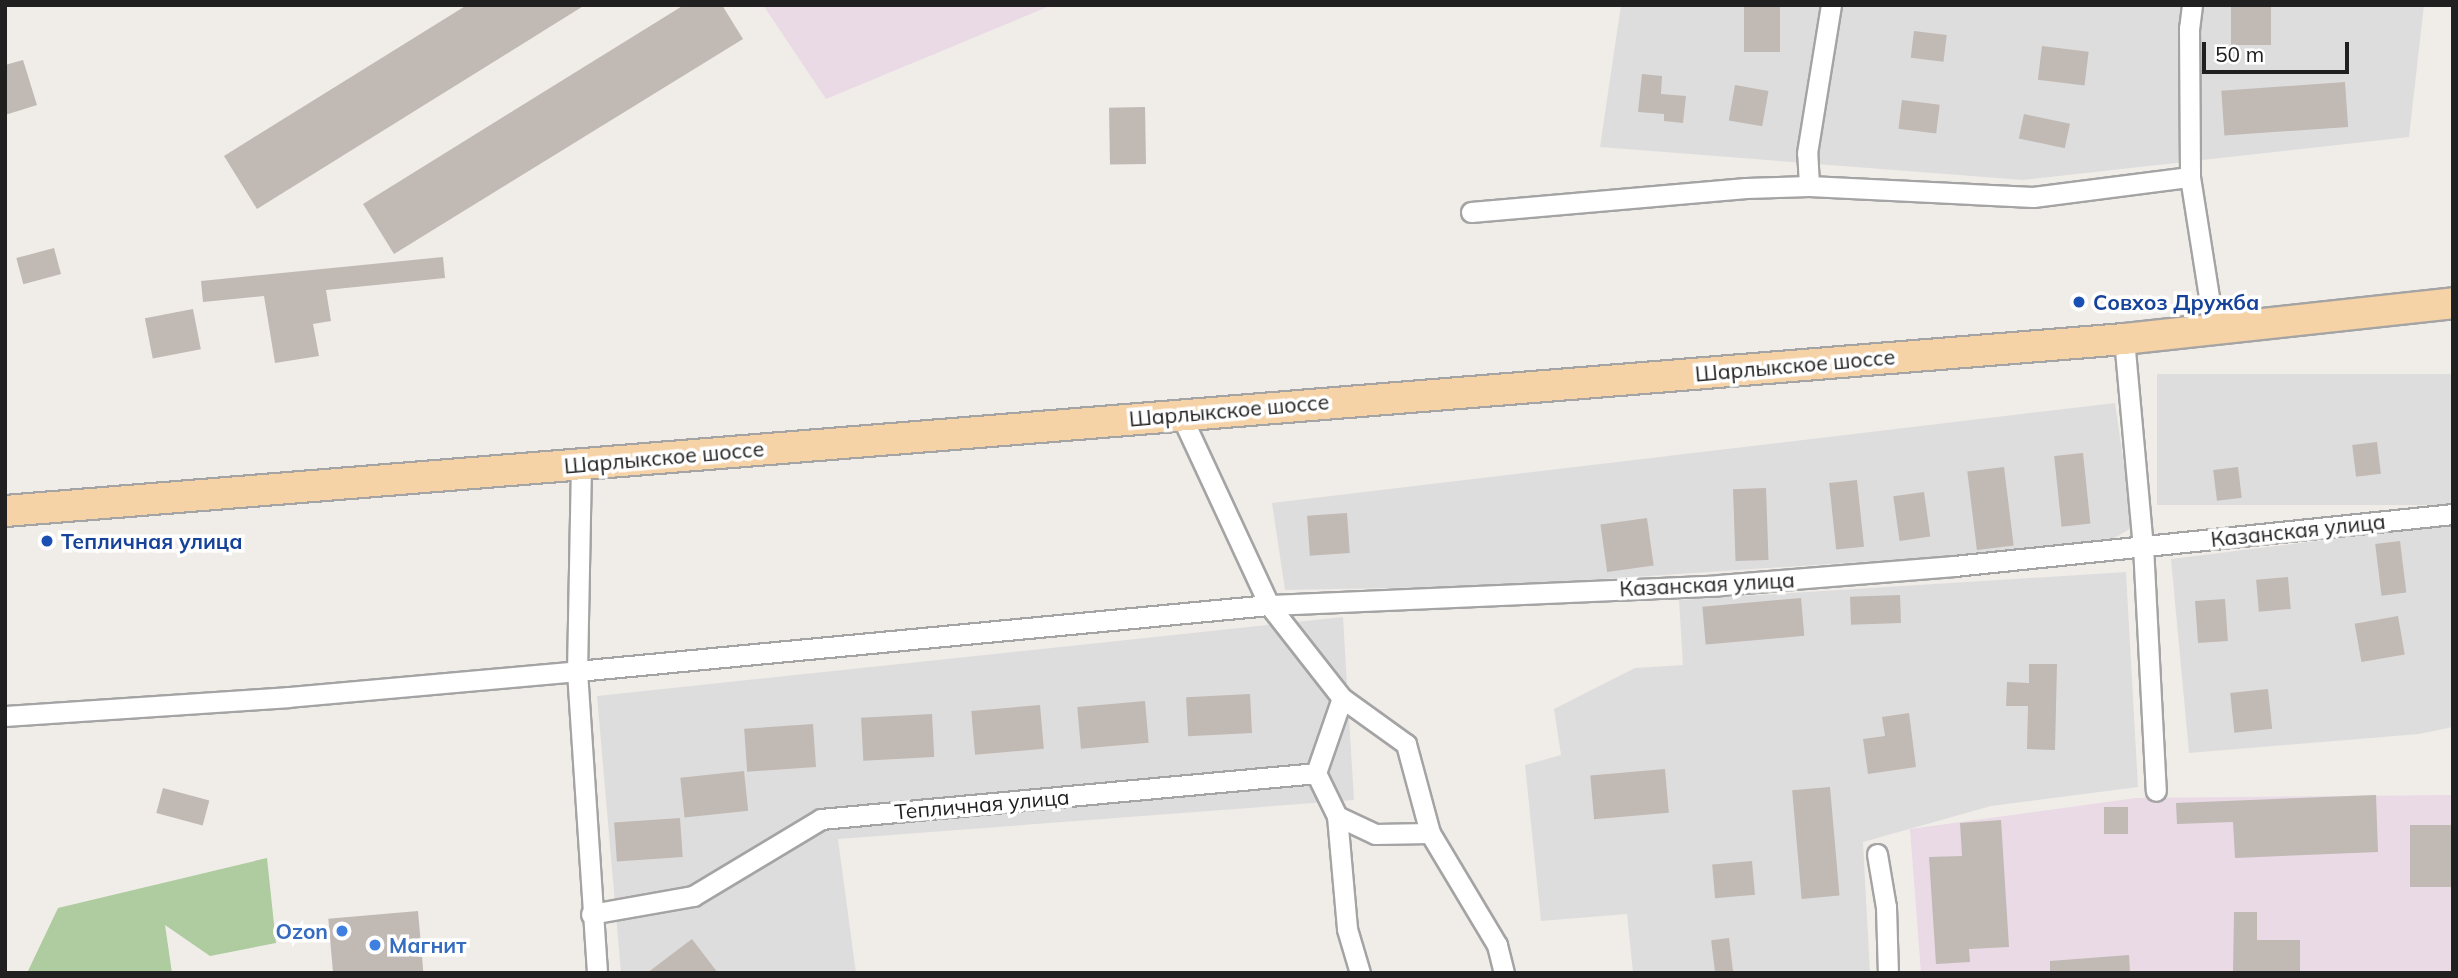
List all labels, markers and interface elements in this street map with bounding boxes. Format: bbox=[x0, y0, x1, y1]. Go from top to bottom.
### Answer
scale bar bbox=[2206, 28, 2353, 72]
text: 50 m bbox=[2215, 41, 2264, 67]
place label: Совхоз Дружба bbox=[2093, 289, 2259, 315]
marker: Совхоз Дружба bbox=[2071, 294, 2087, 310]
street label: Шарлыкское шоссе bbox=[1694, 344, 1896, 386]
street label: Шарлыкское шоссе bbox=[1128, 389, 1330, 431]
street label: Шарлыкское шоссе bbox=[563, 436, 765, 478]
street label: Казанская улица bbox=[2209, 508, 2387, 552]
place label: Тепличная улица bbox=[61, 528, 242, 554]
marker: Тепличная улица bbox=[39, 533, 55, 549]
street label: Казанская улица bbox=[1619, 567, 1795, 601]
street label: Тепличная улица bbox=[894, 784, 1070, 824]
place label: Ozon bbox=[276, 918, 328, 944]
marker: Ozon bbox=[334, 923, 350, 939]
place label: Магнит bbox=[389, 932, 466, 958]
marker: Магнит bbox=[367, 937, 383, 953]

